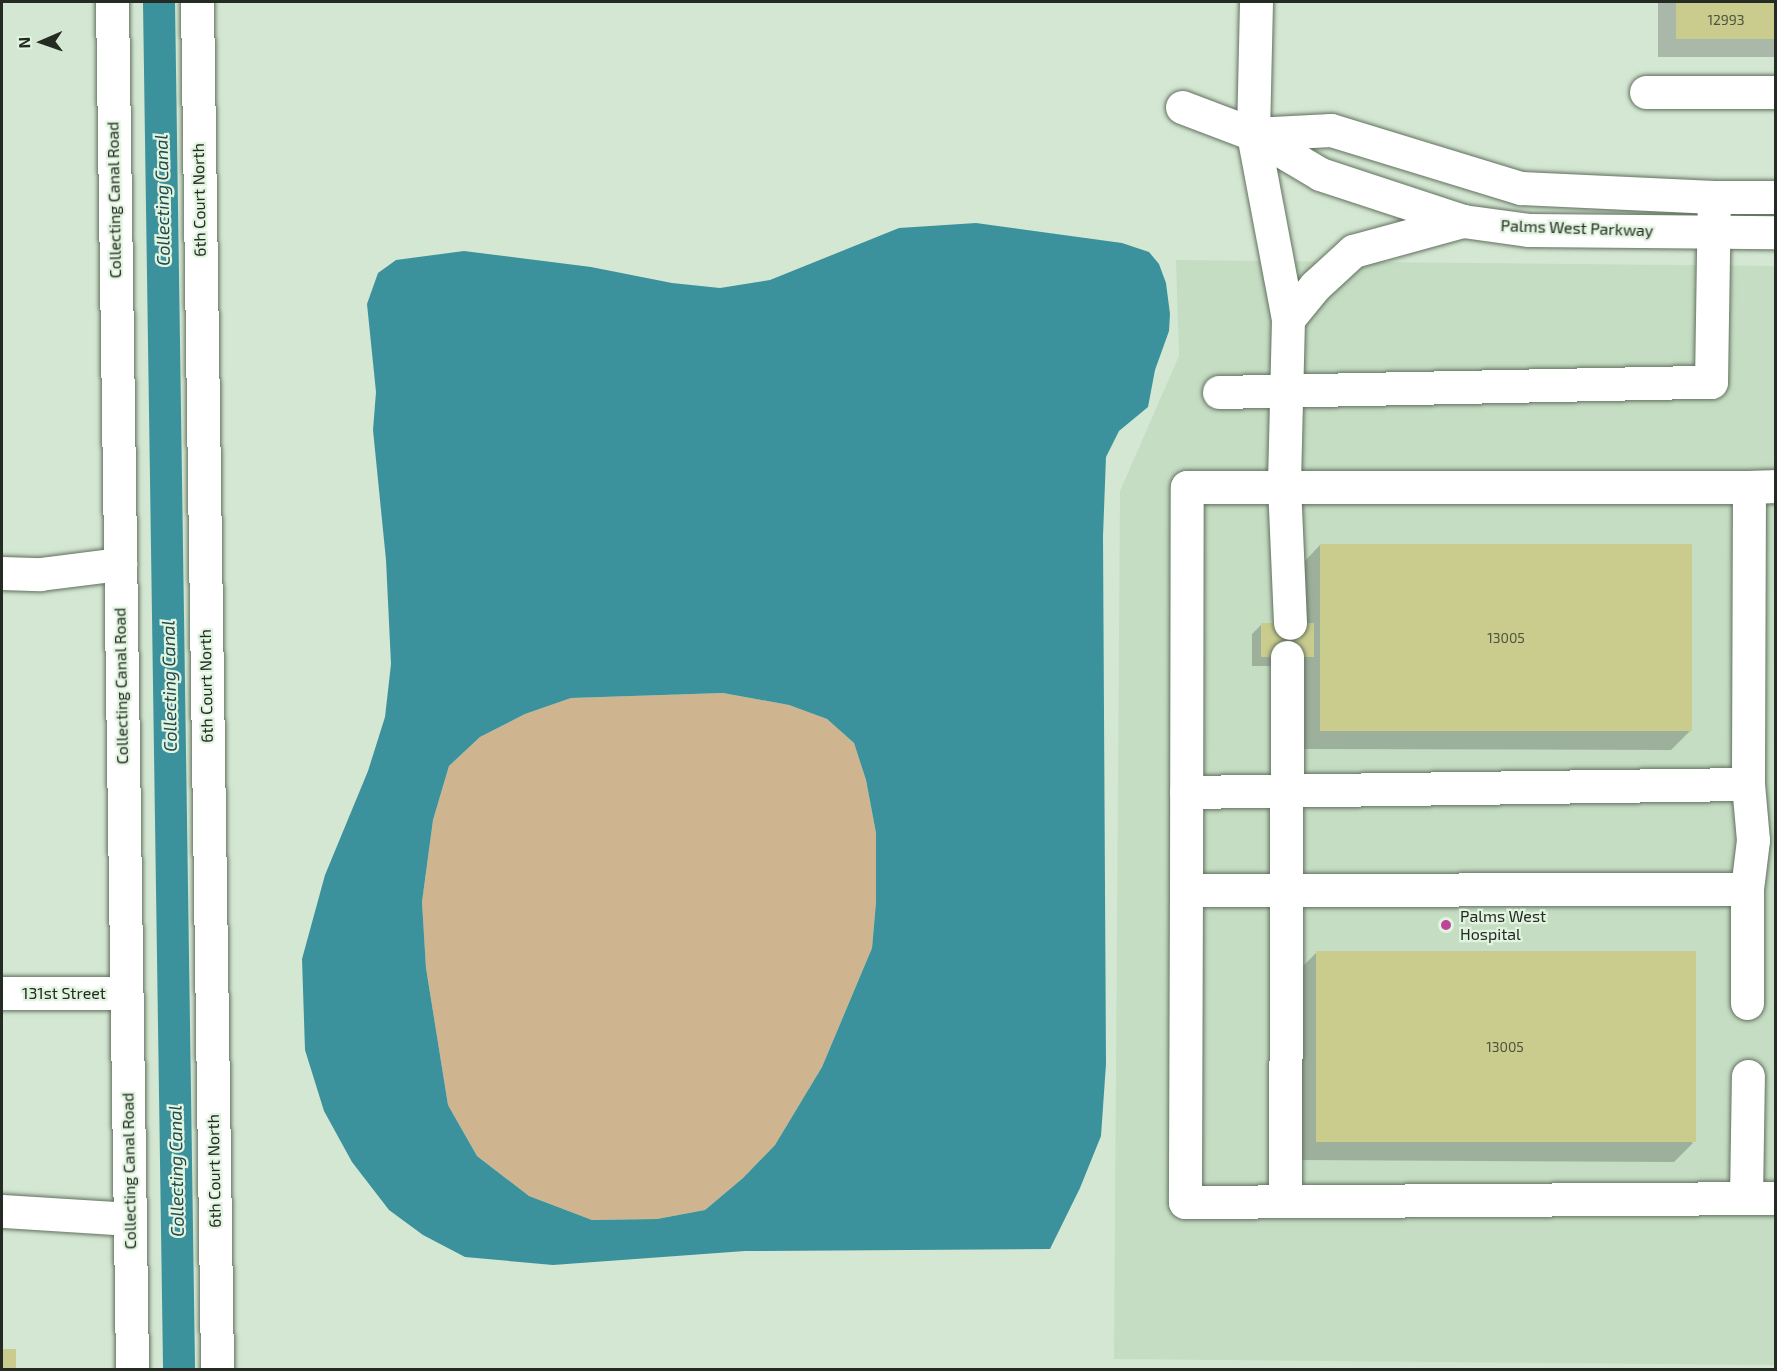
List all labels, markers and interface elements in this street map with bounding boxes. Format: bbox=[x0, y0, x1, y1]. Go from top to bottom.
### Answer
north arrow bbox=[12, 12, 72, 72]
house number: 12993 bbox=[1707, 12, 1745, 28]
text: N bbox=[14, 37, 33, 49]
street label: Collecting Canal Road bbox=[103, 121, 125, 279]
water label: Collecting Canal bbox=[150, 134, 174, 266]
street label: 6th Court North bbox=[188, 143, 210, 257]
street label: Palms West Parkway bbox=[1500, 216, 1654, 240]
street label: Collecting Canal Road bbox=[110, 607, 132, 765]
water label: Collecting Canal bbox=[157, 620, 181, 752]
street label: 6th Court North bbox=[195, 629, 217, 743]
house number: 13005 bbox=[1487, 630, 1525, 646]
place label: Palms West Hospital bbox=[1460, 906, 1546, 944]
marker: Palms West Hospital bbox=[1437, 916, 1455, 934]
street label: 131st Street bbox=[22, 983, 106, 1003]
house number: 13005 bbox=[1486, 1039, 1524, 1055]
street label: Collecting Canal Road bbox=[118, 1092, 140, 1250]
water label: Collecting Canal bbox=[164, 1105, 188, 1237]
street label: 6th Court North bbox=[203, 1114, 225, 1228]

